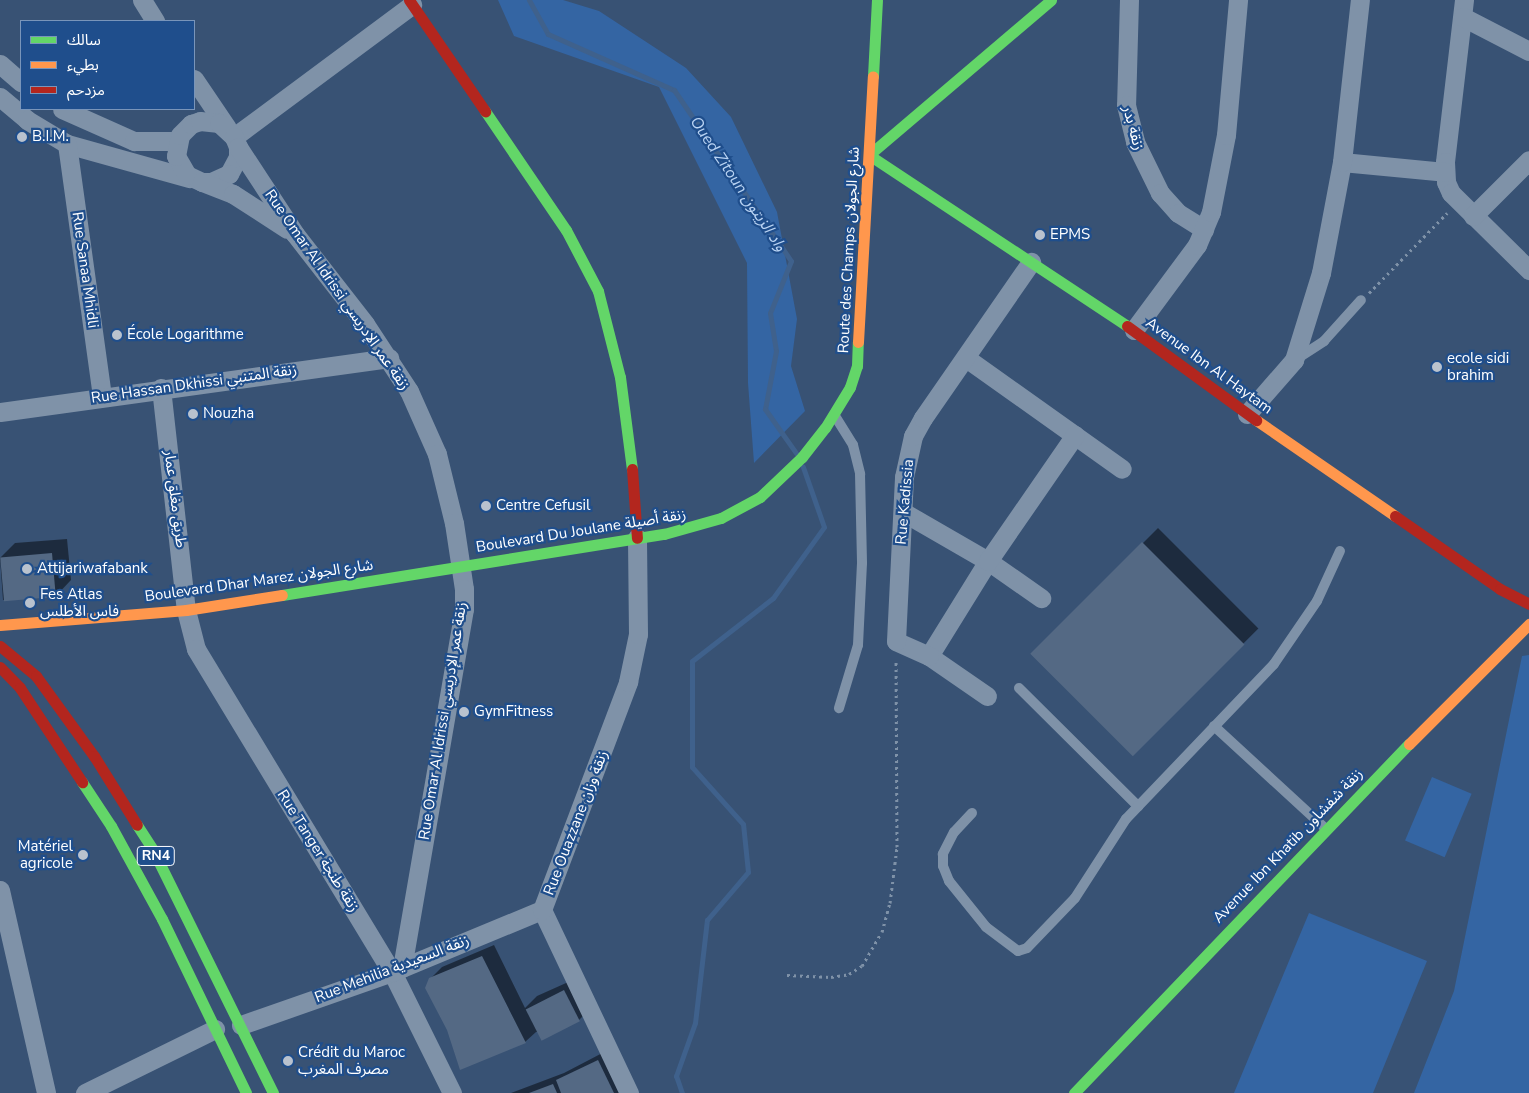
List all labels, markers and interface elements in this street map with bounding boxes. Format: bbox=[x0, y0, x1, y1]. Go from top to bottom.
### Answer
legend bbox=[20, 20, 195, 110]
text: سالك bbox=[67, 30, 101, 50]
text: بطيء bbox=[67, 55, 99, 75]
text: مزدحم bbox=[67, 80, 105, 100]
street label: زنقة بدر bbox=[1118, 104, 1148, 152]
water label: Oued Zitoun واد الزيتون bbox=[686, 113, 790, 255]
place label: B.I.M. bbox=[32, 128, 69, 146]
marker: B.I.M. bbox=[16, 131, 28, 143]
street label: Route des Champs شارع الجولان bbox=[835, 146, 863, 354]
street label: Rue Omar Al Idrissi زنقة عمر الإدريسي bbox=[261, 186, 413, 394]
street label: Rue Sanaa Mhidli bbox=[68, 211, 102, 329]
place label: EPMS bbox=[1050, 226, 1090, 244]
marker: EPMS bbox=[1034, 229, 1046, 241]
street label: Avenue Ibn Al Haytam bbox=[1142, 314, 1276, 418]
place label: École Logarithme bbox=[127, 326, 244, 344]
marker: École Logarithme bbox=[111, 329, 123, 341]
place label: ecole sidi brahim bbox=[1447, 349, 1509, 384]
street label: Rue Hassan Dkhissi زنقة المتنبي bbox=[90, 361, 298, 407]
marker: ecole sidi brahim bbox=[1431, 361, 1443, 373]
place label: Nouzha bbox=[203, 405, 254, 423]
marker: Nouzha bbox=[187, 408, 199, 420]
street label: طريق مغلق عمار bbox=[160, 449, 190, 549]
street label: Rue Kadissia bbox=[892, 459, 918, 545]
place label: Centre Cefusil bbox=[496, 497, 591, 515]
marker: Centre Cefusil bbox=[480, 500, 492, 512]
street label: Boulevard Du Joulane زنقة أصيلة bbox=[475, 505, 687, 557]
street label: Boulevard Dhar Marez شارع الجولان bbox=[144, 556, 374, 606]
place label: Attijariwafabank bbox=[37, 560, 148, 578]
marker: Attijariwafabank bbox=[21, 563, 33, 575]
place label: Fes Atlas فاس الأطلس bbox=[40, 585, 119, 620]
marker: Fes Atlas فاس الأطلس bbox=[24, 597, 36, 609]
street label: Rue Omar Al Idrissi زنقة عمر الإدريسي bbox=[415, 601, 471, 841]
place label: GymFitness bbox=[474, 703, 553, 721]
marker: GymFitness bbox=[458, 706, 470, 718]
street label: Rue Ouazzane زنقة وزان bbox=[540, 748, 612, 898]
street label: Avenue Ibn Khatib زنقة شفشاون bbox=[1209, 765, 1367, 927]
street label: Rue Tanger زنقة طنجة bbox=[273, 787, 363, 915]
place label: Matériel agricole bbox=[18, 837, 73, 872]
road number: RN4 bbox=[136, 844, 176, 868]
marker: Matériel agricole bbox=[77, 849, 89, 861]
street label: Rue Mehilia زنقة السعيدية bbox=[312, 931, 472, 1007]
place label: Crédit du Maroc مصرف المغرب bbox=[298, 1043, 405, 1078]
marker: Crédit du Maroc مصرف المغرب bbox=[282, 1055, 294, 1067]

